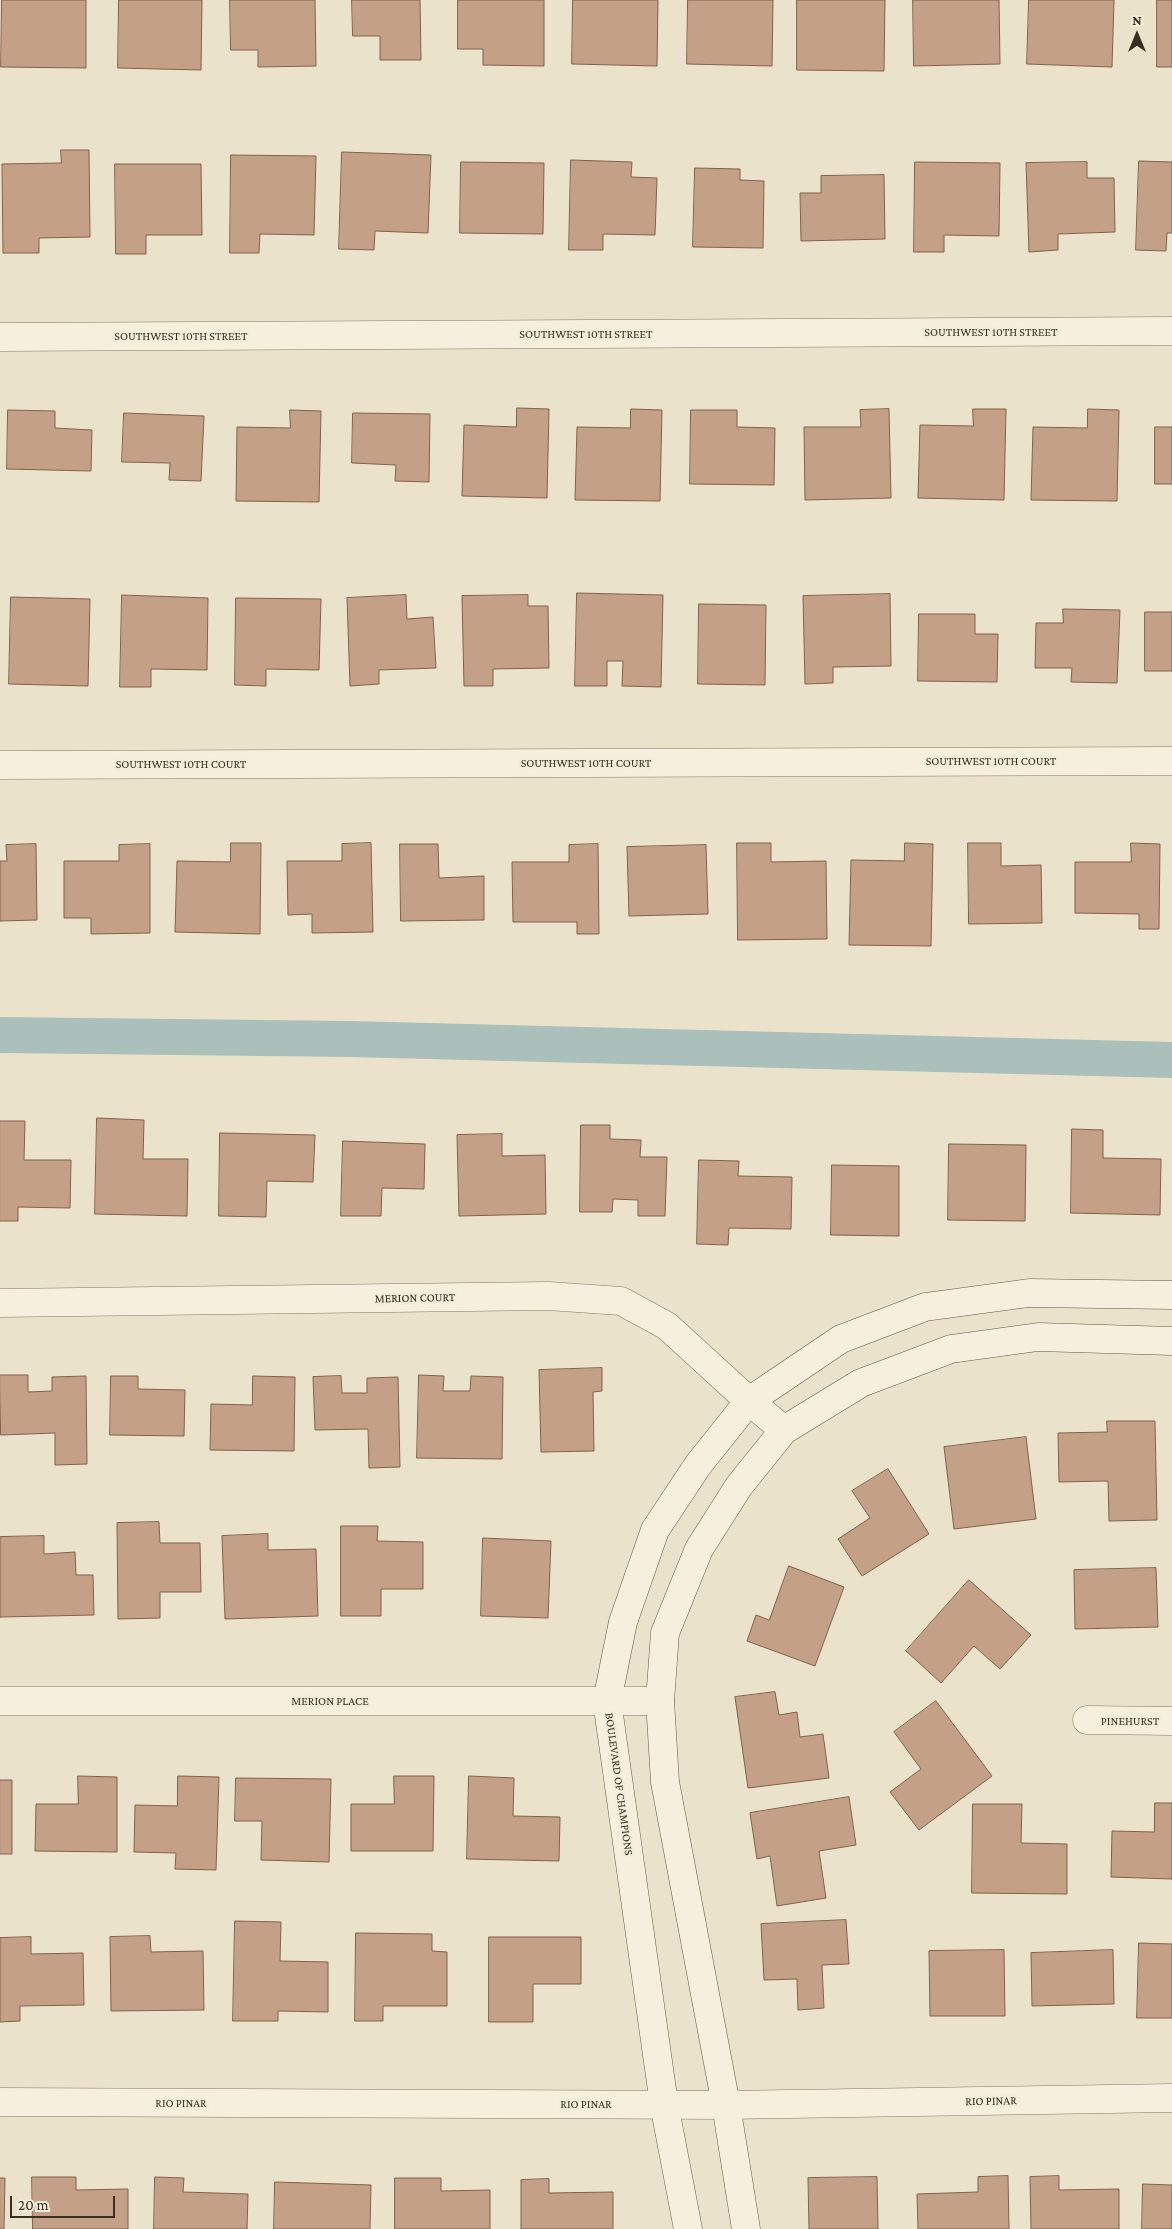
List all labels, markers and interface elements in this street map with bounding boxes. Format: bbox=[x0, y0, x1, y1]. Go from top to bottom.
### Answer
north arrow bbox=[1112, 10, 1162, 60]
text: N bbox=[1132, 12, 1142, 28]
street label: SOUTHWEST 10TH STREET bbox=[924, 325, 1058, 339]
street label: SOUTHWEST 10TH STREET bbox=[519, 327, 653, 341]
street label: SOUTHWEST 10TH STREET bbox=[114, 329, 248, 343]
street label: SOUTHWEST 10TH COURT bbox=[926, 754, 1056, 768]
street label: SOUTHWEST 10TH COURT bbox=[521, 756, 651, 770]
street label: SOUTHWEST 10TH COURT bbox=[116, 757, 246, 771]
street label: MERION COURT bbox=[375, 1290, 455, 1306]
street label: MERION PLACE bbox=[291, 1694, 369, 1708]
street label: BOULEVARD OF CHAMPIONS bbox=[602, 1712, 636, 1856]
street label: PINEHURST bbox=[1101, 1714, 1159, 1728]
street label: RIO PINAR bbox=[965, 2093, 1017, 2109]
street label: RIO PINAR bbox=[155, 2096, 207, 2110]
street label: RIO PINAR bbox=[560, 2097, 612, 2111]
scale bar bbox=[12, 2186, 118, 2218]
text: 20 m bbox=[18, 2197, 49, 2213]

